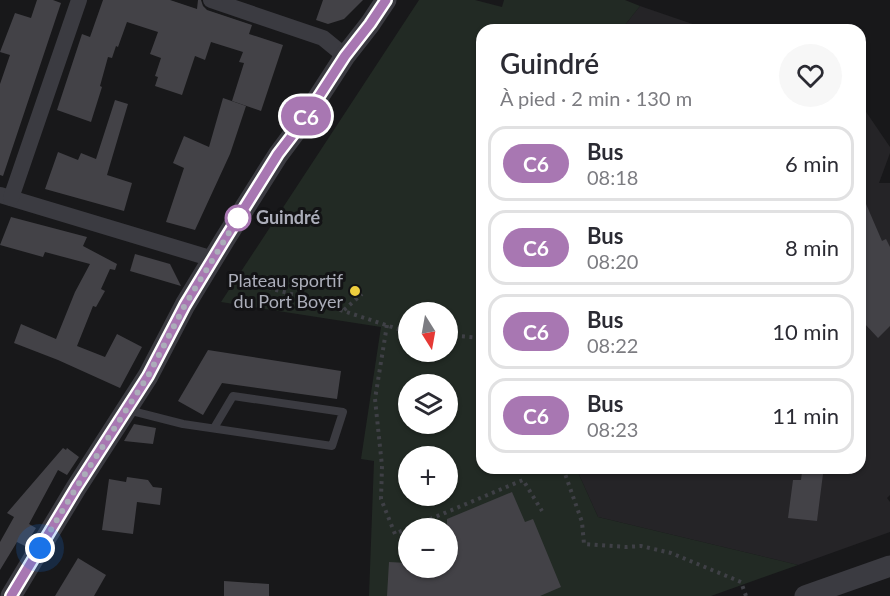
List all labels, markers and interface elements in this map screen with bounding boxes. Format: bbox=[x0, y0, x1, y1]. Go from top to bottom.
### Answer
button: heart bbox=[779, 44, 842, 107]
text: Guindré bbox=[500, 46, 599, 80]
text: À pied · 2 min · 130 m bbox=[500, 86, 692, 110]
line badge: C6 bbox=[279, 96, 333, 136]
text: C6 bbox=[293, 104, 319, 129]
text: Bus bbox=[587, 138, 623, 165]
text: 6 min bbox=[785, 150, 839, 177]
text: C6 bbox=[523, 151, 549, 176]
text: 08:18 bbox=[587, 165, 638, 189]
marker: Guindré bbox=[225, 205, 251, 231]
place label: Guindré bbox=[256, 206, 320, 228]
text: Bus bbox=[587, 222, 623, 249]
text: 8 min bbox=[785, 234, 839, 261]
text: C6 bbox=[523, 235, 549, 260]
text: 08:20 bbox=[587, 249, 638, 273]
place label: Plateau sportif du Port Boyer bbox=[228, 269, 344, 312]
marker: Plateau sportif du Port Boyer bbox=[348, 284, 362, 298]
north arrow bbox=[398, 302, 458, 362]
map controls bbox=[398, 302, 458, 578]
text: Bus bbox=[587, 306, 623, 333]
text: 10 min bbox=[772, 318, 839, 345]
text: C6 bbox=[523, 319, 549, 344]
text: 08:22 bbox=[587, 333, 638, 357]
button: layers bbox=[398, 374, 458, 434]
text: Bus bbox=[587, 390, 623, 417]
text: 11 min bbox=[772, 402, 839, 429]
text: C6 bbox=[523, 403, 549, 428]
text: 08:23 bbox=[587, 417, 638, 441]
button: + bbox=[398, 446, 458, 506]
button: − bbox=[398, 518, 458, 578]
your location bbox=[25, 533, 55, 563]

